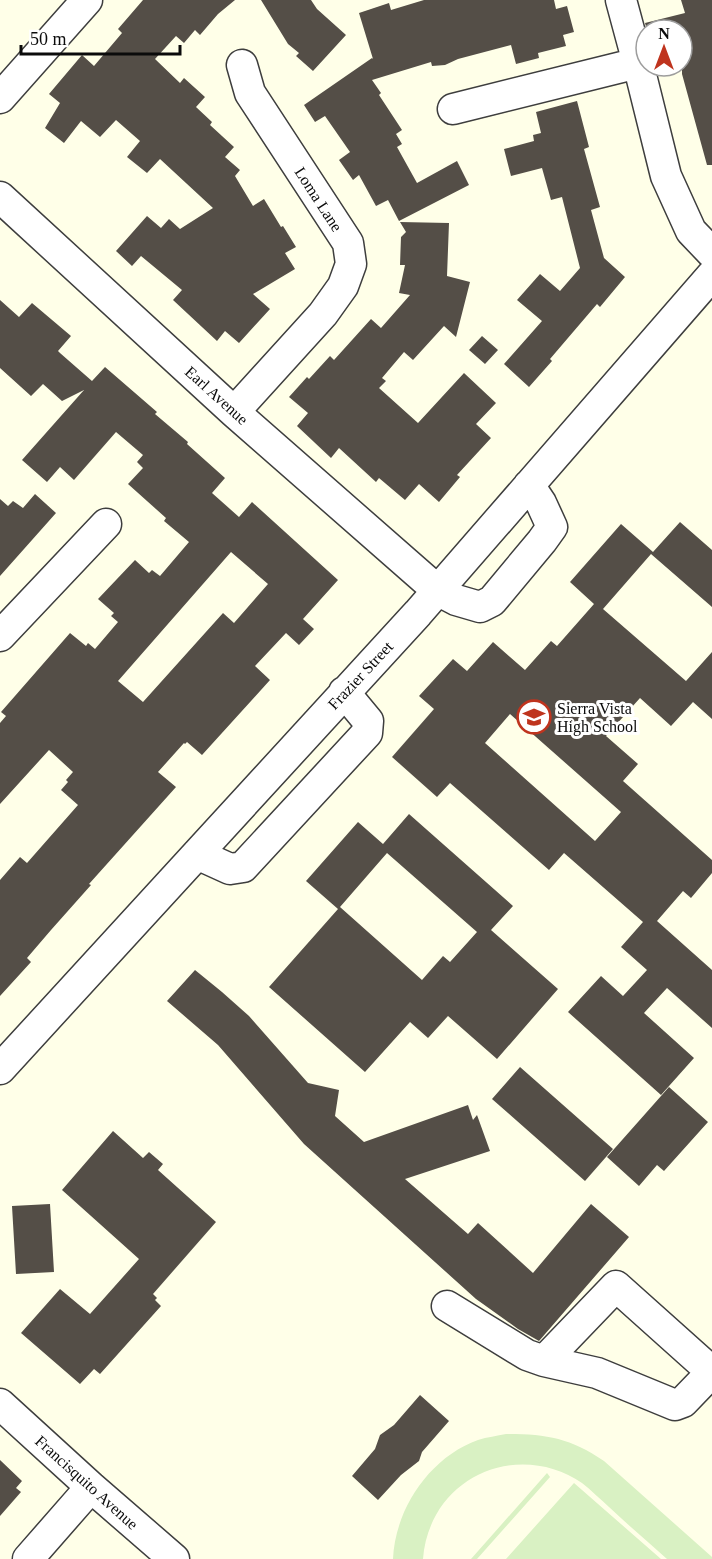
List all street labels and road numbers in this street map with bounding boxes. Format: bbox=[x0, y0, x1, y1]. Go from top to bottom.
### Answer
street label: Loma Lane bbox=[291, 164, 346, 235]
street label: Earl Avenue bbox=[182, 363, 251, 428]
street label: Frazier Street bbox=[325, 637, 396, 713]
street label: Francisquito Avenue bbox=[31, 1432, 141, 1533]

